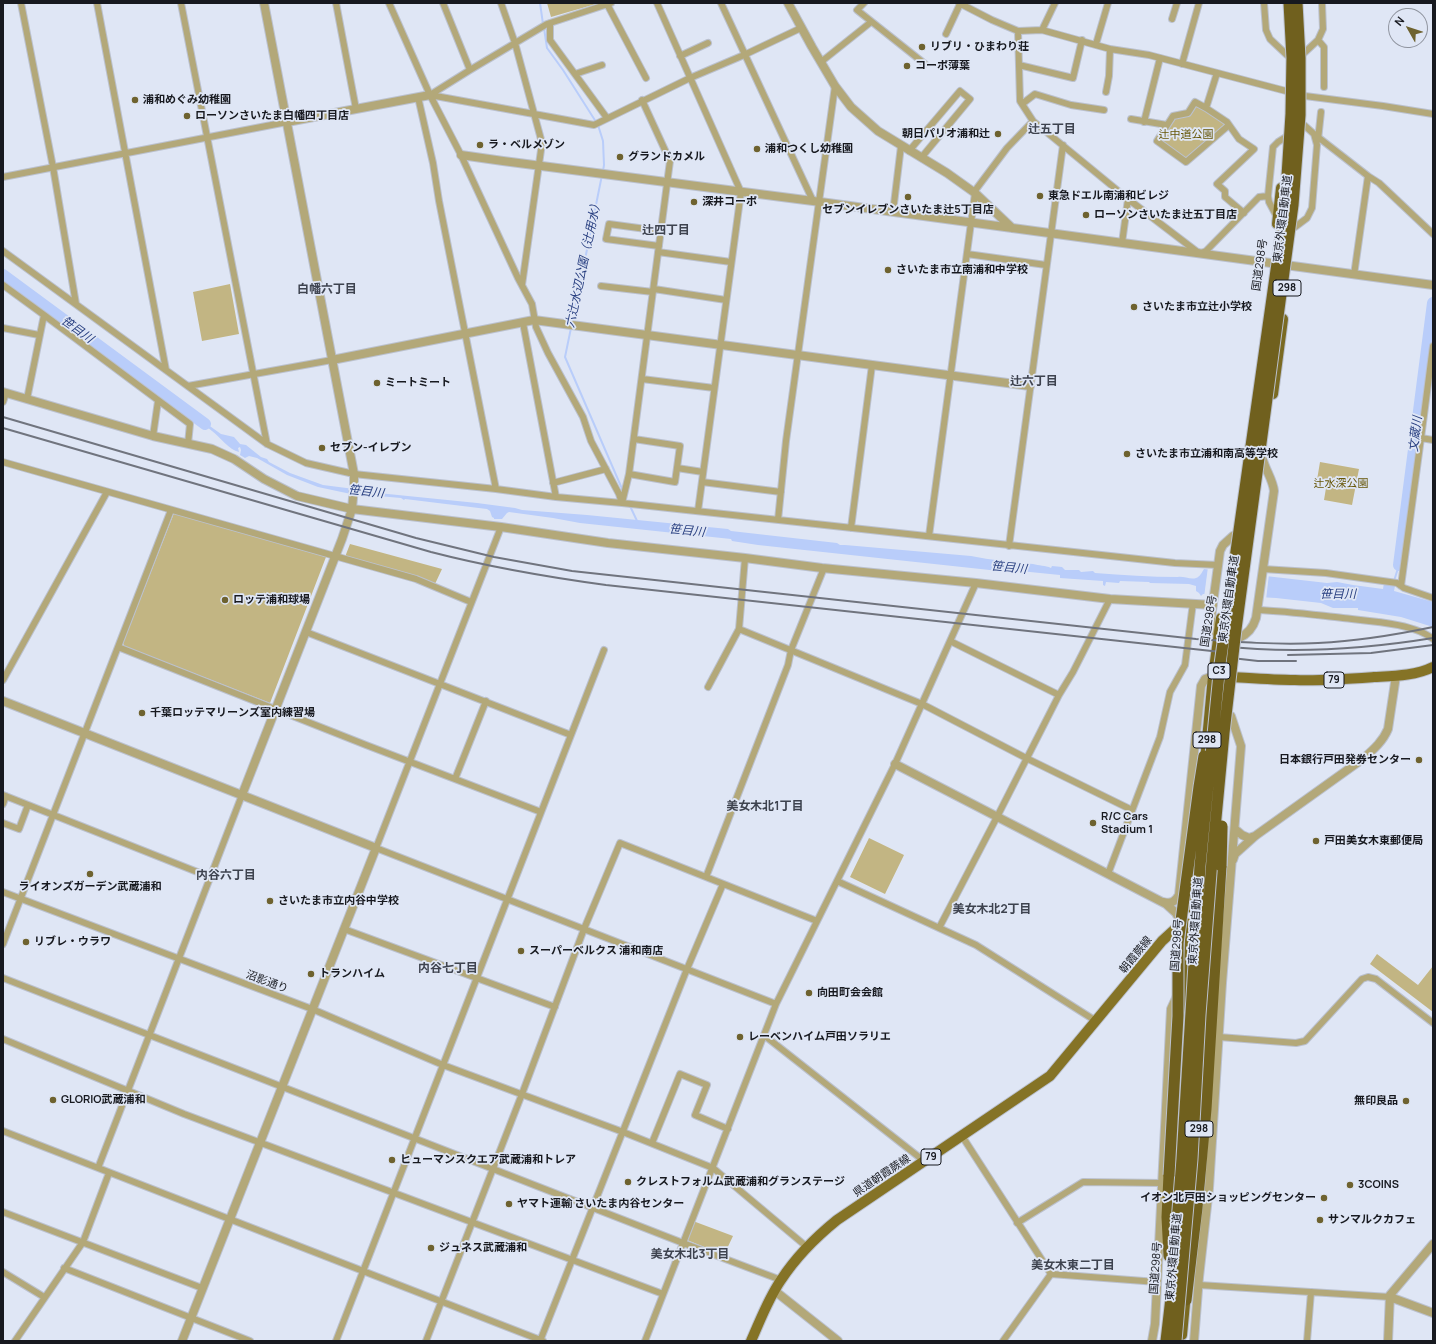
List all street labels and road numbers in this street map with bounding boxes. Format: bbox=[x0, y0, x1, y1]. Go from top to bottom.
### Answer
street label: 東京外環自動車道 bbox=[1271, 175, 1295, 263]
street label: 国道298号 bbox=[1250, 238, 1270, 292]
road number: 298 bbox=[1273, 280, 1301, 296]
street label: 東京外環自動車道 bbox=[1216, 555, 1242, 643]
street label: 国道298号 bbox=[1198, 594, 1220, 648]
road number: C3 bbox=[1208, 663, 1230, 679]
road number: 79 bbox=[1324, 672, 1344, 688]
road number: 298 bbox=[1193, 732, 1221, 748]
street label: 東京外環自動車道 bbox=[1186, 877, 1206, 965]
street label: 国道298号 bbox=[1169, 918, 1185, 972]
street label: 朝霞蕨線 bbox=[1117, 934, 1155, 976]
street label: 沼影通り bbox=[244, 968, 290, 996]
road number: 298 bbox=[1185, 1121, 1213, 1137]
road number: 79 bbox=[921, 1149, 941, 1165]
street label: 県道朝霞蕨線 bbox=[851, 1152, 913, 1200]
street label: 東京外環自動車道 bbox=[1164, 1213, 1184, 1301]
street label: 国道298号 bbox=[1148, 1241, 1164, 1295]

